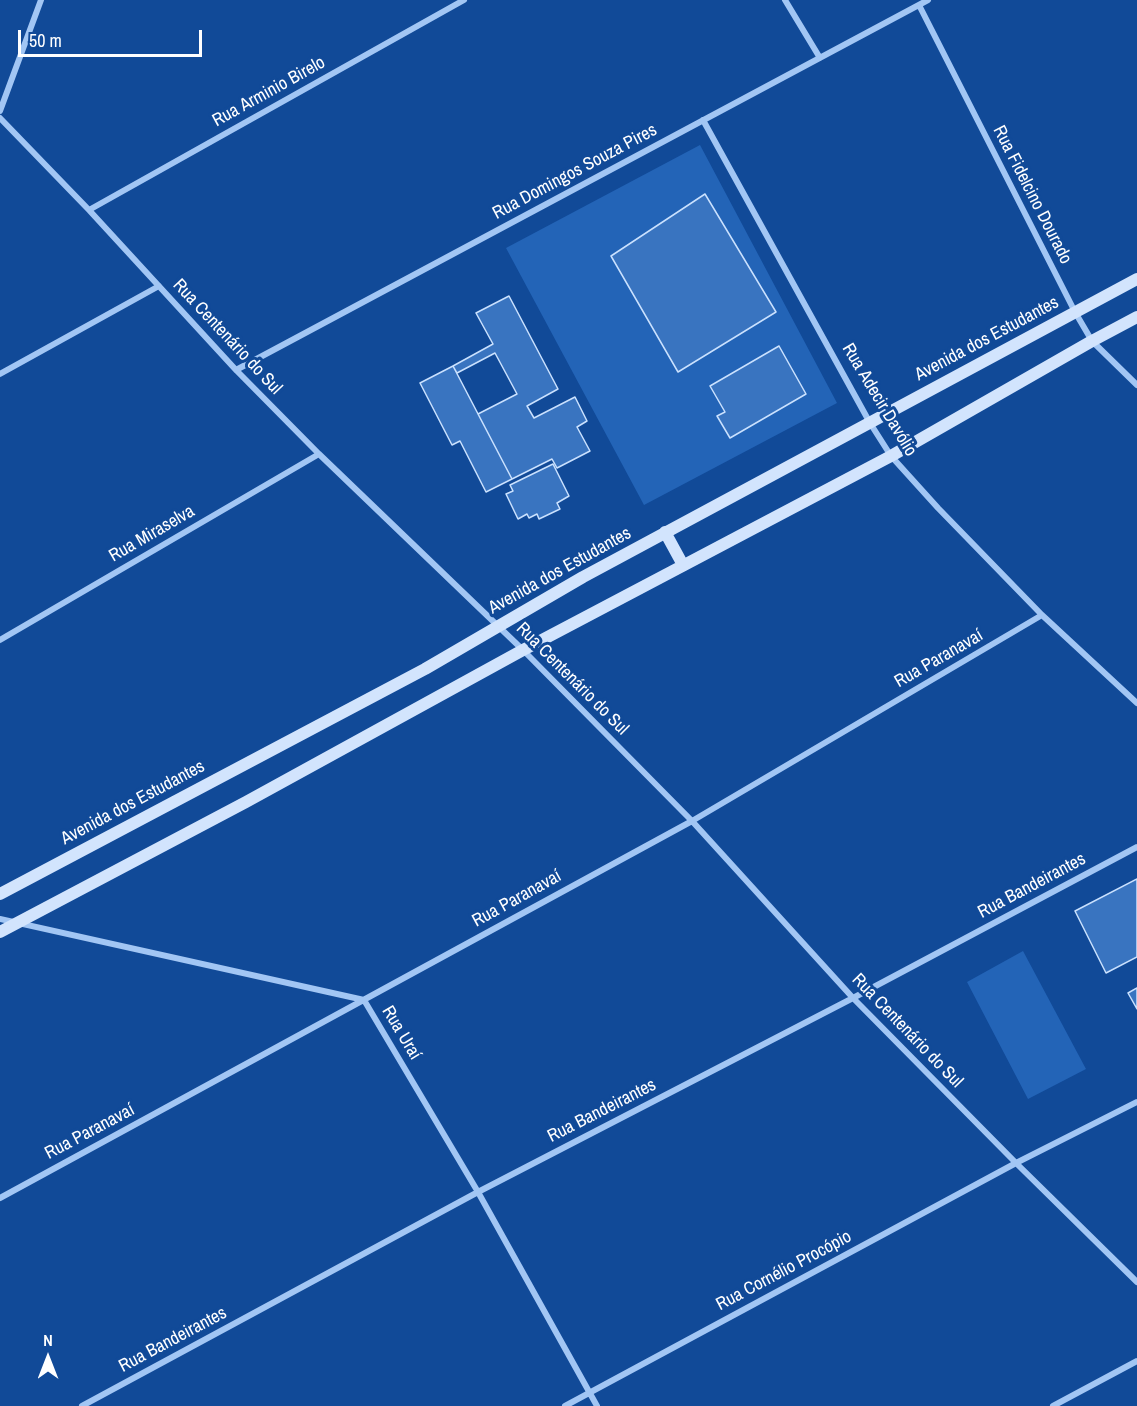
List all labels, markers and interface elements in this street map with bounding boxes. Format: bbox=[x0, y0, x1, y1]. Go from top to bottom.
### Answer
scale bar bbox=[21, 18, 206, 56]
text: 50 m bbox=[29, 28, 62, 53]
street label: Rua Arminio Birelo bbox=[209, 52, 329, 132]
street label: Rua Domingos Souza Pires bbox=[489, 120, 661, 224]
street label: Rua Fidelcino Dourado bbox=[988, 122, 1076, 268]
street label: Rua Centenário do Sul bbox=[168, 275, 286, 399]
street label: Avenida dos Estudantes bbox=[911, 292, 1063, 386]
street label: Rua Adecir Davólio bbox=[837, 340, 921, 460]
street label: Rua Miraselva bbox=[105, 501, 199, 567]
street label: Avenida dos Estudantes bbox=[485, 523, 635, 619]
street label: Rua Centenário do Sul bbox=[511, 618, 633, 740]
street label: Rua Paranavaí bbox=[891, 625, 987, 693]
street label: Avenida dos Estudantes bbox=[57, 756, 209, 850]
street label: Rua Bandeirantes bbox=[974, 849, 1090, 923]
street label: Rua Paranavaí bbox=[469, 866, 565, 932]
street label: Rua Centenário do Sul bbox=[847, 969, 967, 1093]
street label: Rua Uraí bbox=[377, 1002, 425, 1064]
street label: Rua Bandeirantes bbox=[544, 1074, 660, 1148]
street label: Rua Paranavaí bbox=[41, 1099, 139, 1165]
street label: Rua Cornélio Procópio bbox=[713, 1226, 855, 1316]
street label: Rua Bandeirantes bbox=[115, 1303, 231, 1377]
north arrow bbox=[18, 1328, 78, 1388]
text: N bbox=[43, 1329, 53, 1351]

